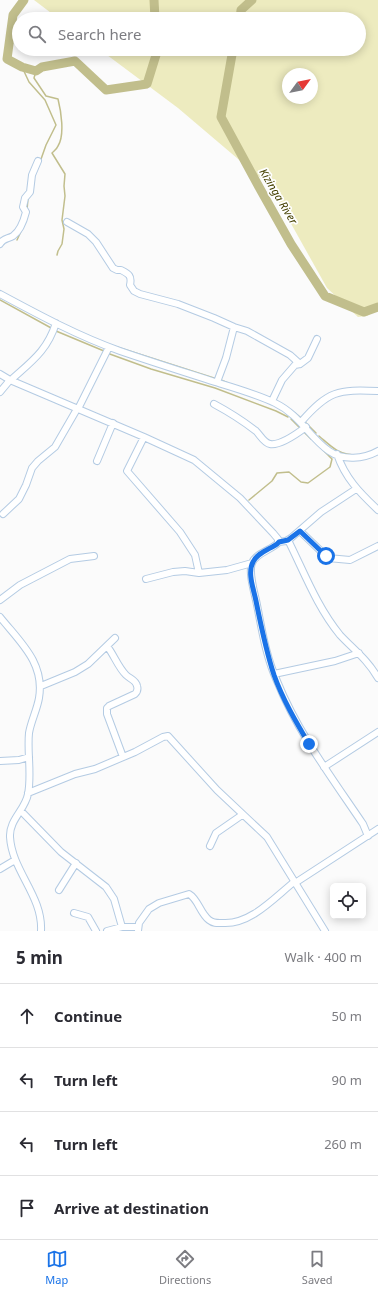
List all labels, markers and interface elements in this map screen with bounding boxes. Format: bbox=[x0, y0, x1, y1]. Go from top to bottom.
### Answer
search box bbox=[12, 12, 366, 56]
icon: search bbox=[26, 23, 48, 45]
text: Search here bbox=[58, 24, 141, 44]
north arrow bbox=[282, 68, 318, 104]
water label: Kizinga River bbox=[256, 165, 302, 227]
route start bbox=[317, 547, 335, 565]
route end bbox=[300, 735, 318, 753]
map controls bbox=[330, 883, 366, 919]
button: locate bbox=[330, 883, 366, 919]
text: 5 min bbox=[16, 946, 63, 969]
text: Walk · 400 m bbox=[284, 948, 362, 966]
icon: ahead bbox=[16, 1005, 38, 1027]
text: Continue bbox=[54, 1006, 122, 1026]
text: 50 m bbox=[332, 1007, 362, 1025]
icon: left bbox=[16, 1069, 38, 1091]
text: Turn left bbox=[54, 1070, 118, 1090]
text: 90 m bbox=[332, 1071, 362, 1089]
icon: left bbox=[16, 1133, 38, 1155]
text: Turn left bbox=[54, 1134, 118, 1154]
text: 260 m bbox=[324, 1135, 362, 1153]
icon: arrive bbox=[16, 1197, 38, 1219]
text: Arrive at destination bbox=[54, 1198, 209, 1218]
tab: Map bbox=[45, 1248, 68, 1287]
tab: Directions bbox=[159, 1248, 211, 1287]
tab: Saved bbox=[302, 1248, 333, 1287]

